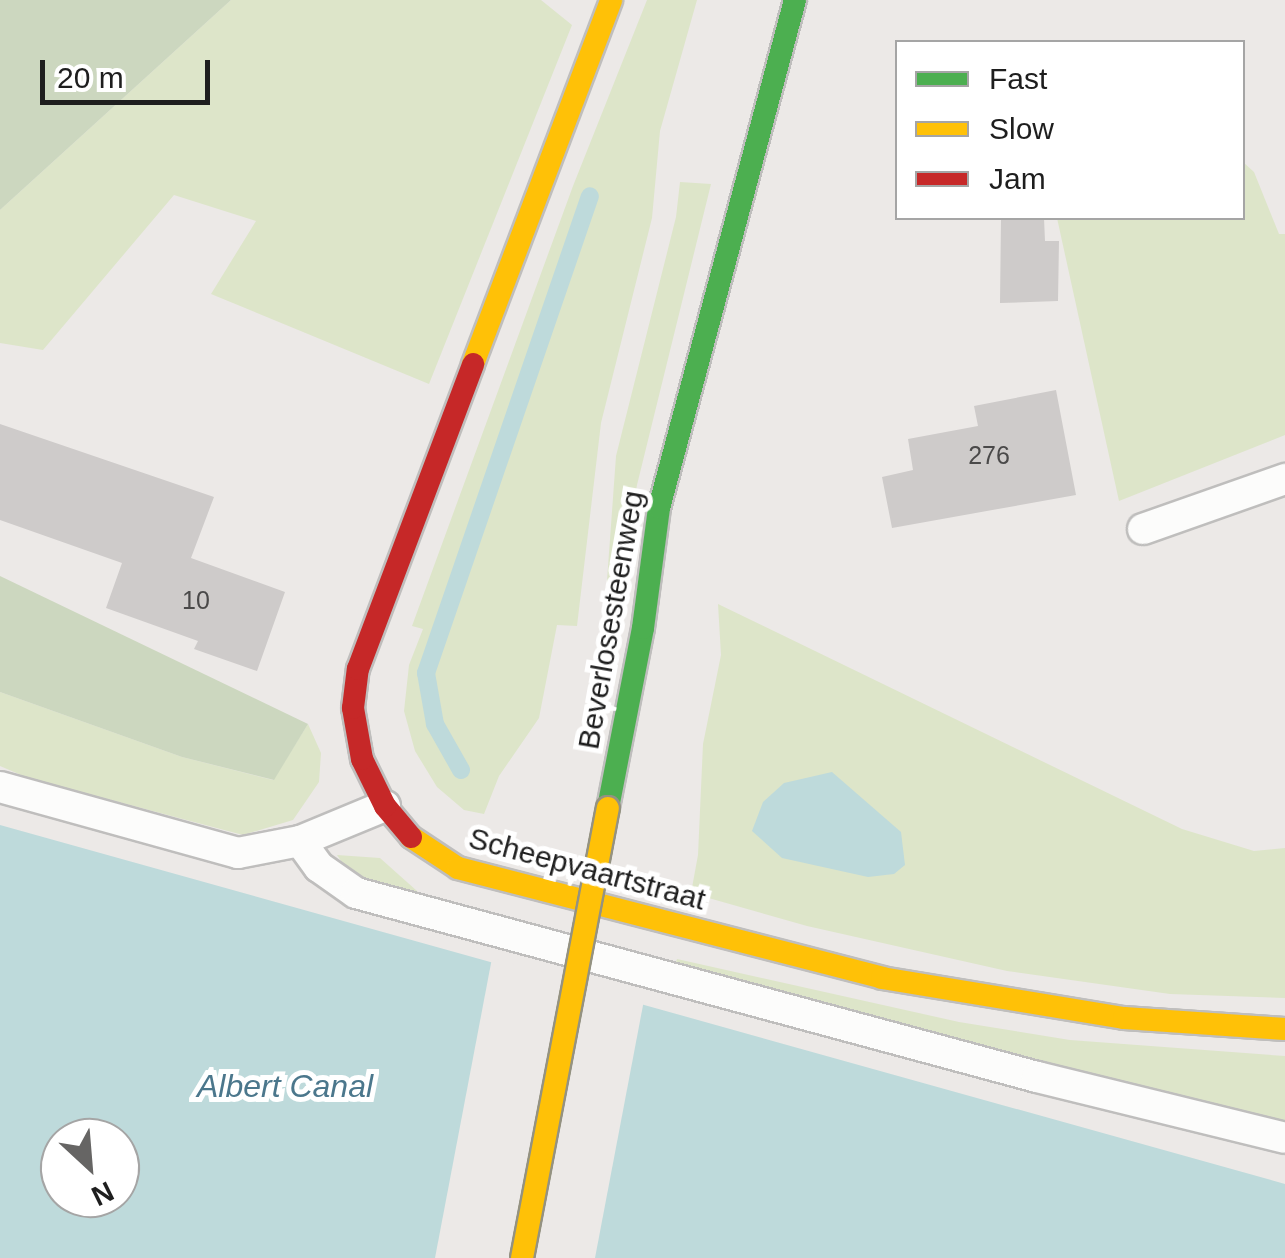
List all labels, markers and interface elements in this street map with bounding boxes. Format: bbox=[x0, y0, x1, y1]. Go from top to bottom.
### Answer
scale bar bbox=[45, 40, 215, 102]
legend bbox=[895, 40, 1245, 220]
text: 20 m bbox=[57, 61, 124, 94]
text: Fast bbox=[989, 62, 1047, 95]
text: Slow bbox=[989, 112, 1054, 145]
text: Jam bbox=[989, 162, 1046, 195]
house number: 276 bbox=[968, 440, 1010, 470]
street label: Beverlosesteenweg bbox=[571, 488, 651, 752]
house number: 10 bbox=[182, 585, 210, 615]
street label: Scheepvaartstraat bbox=[465, 820, 709, 918]
water label: Albert Canal bbox=[197, 1067, 373, 1105]
north arrow bbox=[40, 1118, 140, 1218]
text: N bbox=[87, 1175, 118, 1212]

